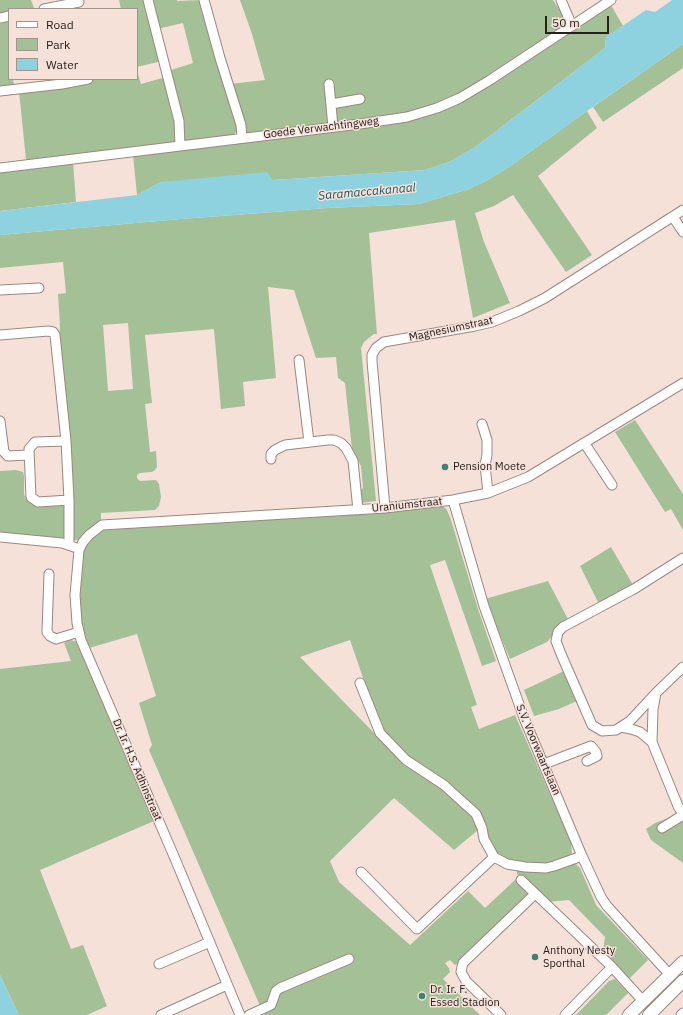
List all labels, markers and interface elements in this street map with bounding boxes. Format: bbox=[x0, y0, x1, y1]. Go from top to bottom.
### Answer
legend bbox=[8, 8, 138, 80]
scale bar bbox=[547, 8, 611, 34]
text: 50 m bbox=[552, 15, 580, 30]
text: Road bbox=[46, 17, 74, 32]
text: Park bbox=[46, 37, 70, 52]
text: Water bbox=[46, 57, 78, 72]
street label: Goede Verwachtingweg bbox=[262, 114, 380, 142]
water label: Saramaccakanaal bbox=[318, 181, 416, 203]
street label: Magnesiumstraat bbox=[408, 314, 494, 344]
place label: Pension Moete bbox=[453, 460, 526, 474]
marker: Pension Moete bbox=[440, 462, 450, 472]
street label: Uraniumstraat bbox=[371, 495, 443, 515]
street label: S.V. Voorwaartslaan bbox=[513, 703, 563, 797]
street label: Dr. Ir. H.S. Adhinstraat bbox=[110, 717, 164, 823]
place label: Anthony Nesty Sporthal bbox=[543, 944, 615, 970]
marker: Anthony Nesty Sporthal bbox=[530, 952, 540, 962]
place label: Dr. Ir. F. Essed Stadion bbox=[430, 983, 500, 1009]
marker: Dr. Ir. F. Essed Stadion bbox=[417, 991, 427, 1001]

